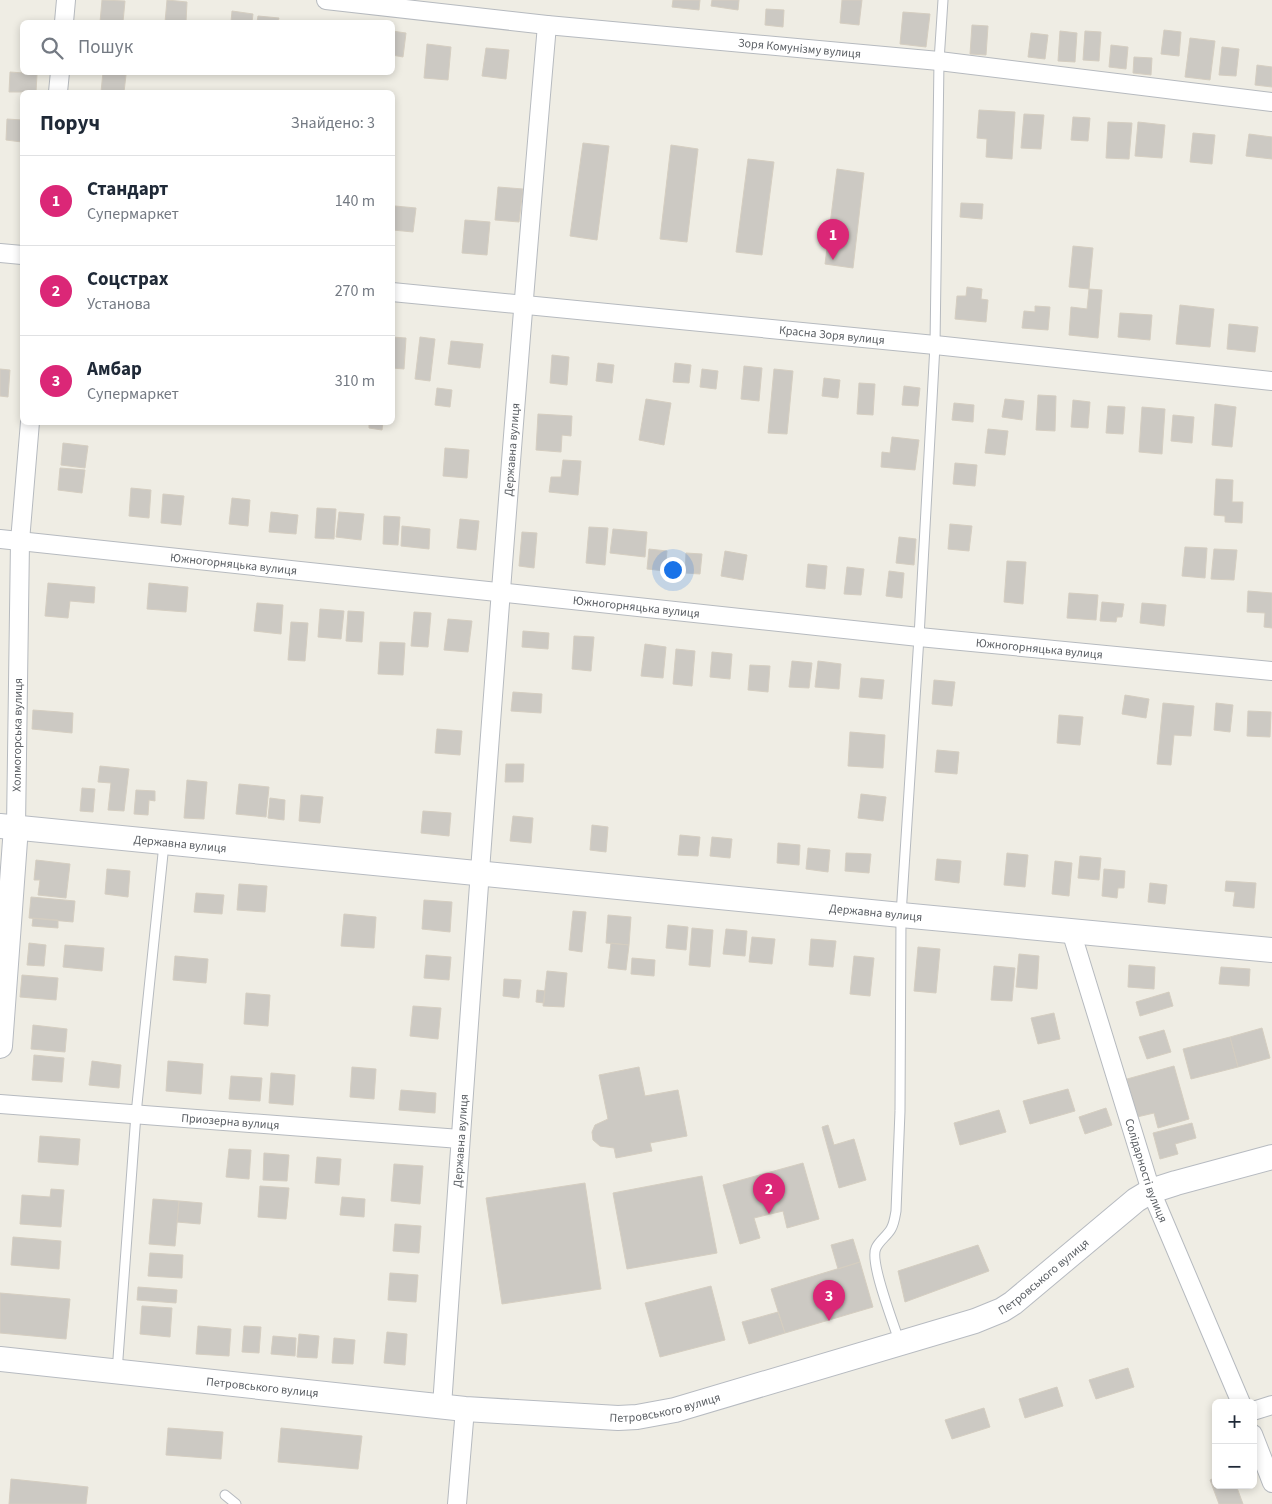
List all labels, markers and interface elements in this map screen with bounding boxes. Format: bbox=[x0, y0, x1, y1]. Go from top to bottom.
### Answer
search box bbox=[20, 20, 395, 75]
icon: search bbox=[38, 34, 66, 62]
text: Пошук bbox=[78, 34, 133, 61]
street label: Зоря Комунізму вулиця bbox=[737, 34, 862, 62]
text: Поруч bbox=[40, 108, 100, 138]
text: Знайдено: 3 bbox=[291, 112, 375, 134]
text: Стандарт bbox=[87, 176, 168, 203]
text: 1 bbox=[52, 190, 60, 212]
text: 140 m bbox=[335, 190, 375, 212]
text: Супермаркет bbox=[87, 203, 179, 225]
pin: 1 bbox=[817, 219, 849, 260]
text: Соцстрах bbox=[87, 266, 168, 293]
text: 2 bbox=[52, 280, 60, 302]
text: 270 m bbox=[335, 280, 375, 302]
text: Установа bbox=[87, 293, 151, 315]
street label: Красна Зоря вулиця bbox=[778, 321, 886, 349]
text: Амбар bbox=[87, 356, 142, 383]
text: 3 bbox=[52, 370, 60, 392]
text: 310 m bbox=[335, 370, 375, 392]
text: Супермаркет bbox=[87, 383, 179, 405]
street label: Державна вулиця bbox=[500, 402, 524, 497]
street label: Южногорняцька вулиця bbox=[169, 549, 298, 579]
your location bbox=[660, 557, 686, 583]
street label: Южногорняцька вулиця bbox=[572, 592, 701, 622]
street label: Южногорняцька вулиця bbox=[975, 634, 1103, 663]
street label: Холмогорська вулиця bbox=[8, 678, 27, 792]
street label: Державна вулиця bbox=[133, 831, 228, 857]
street label: Державна вулиця bbox=[828, 899, 923, 925]
street label: Державна вулиця bbox=[449, 1093, 472, 1188]
street label: Приозерна вулиця bbox=[181, 1109, 280, 1134]
street label: Солідарності вулиця bbox=[1121, 1116, 1172, 1225]
pin: 2 bbox=[753, 1173, 785, 1214]
street label: Петровського вулиця bbox=[995, 1234, 1093, 1319]
pin: 3 bbox=[813, 1280, 845, 1321]
street label: Петровського вулиця bbox=[205, 1373, 320, 1402]
street label: Петровського вулиця bbox=[609, 1389, 722, 1427]
map controls bbox=[1212, 1399, 1257, 1489]
button: + bbox=[1212, 1399, 1257, 1444]
button: − bbox=[1212, 1444, 1257, 1489]

